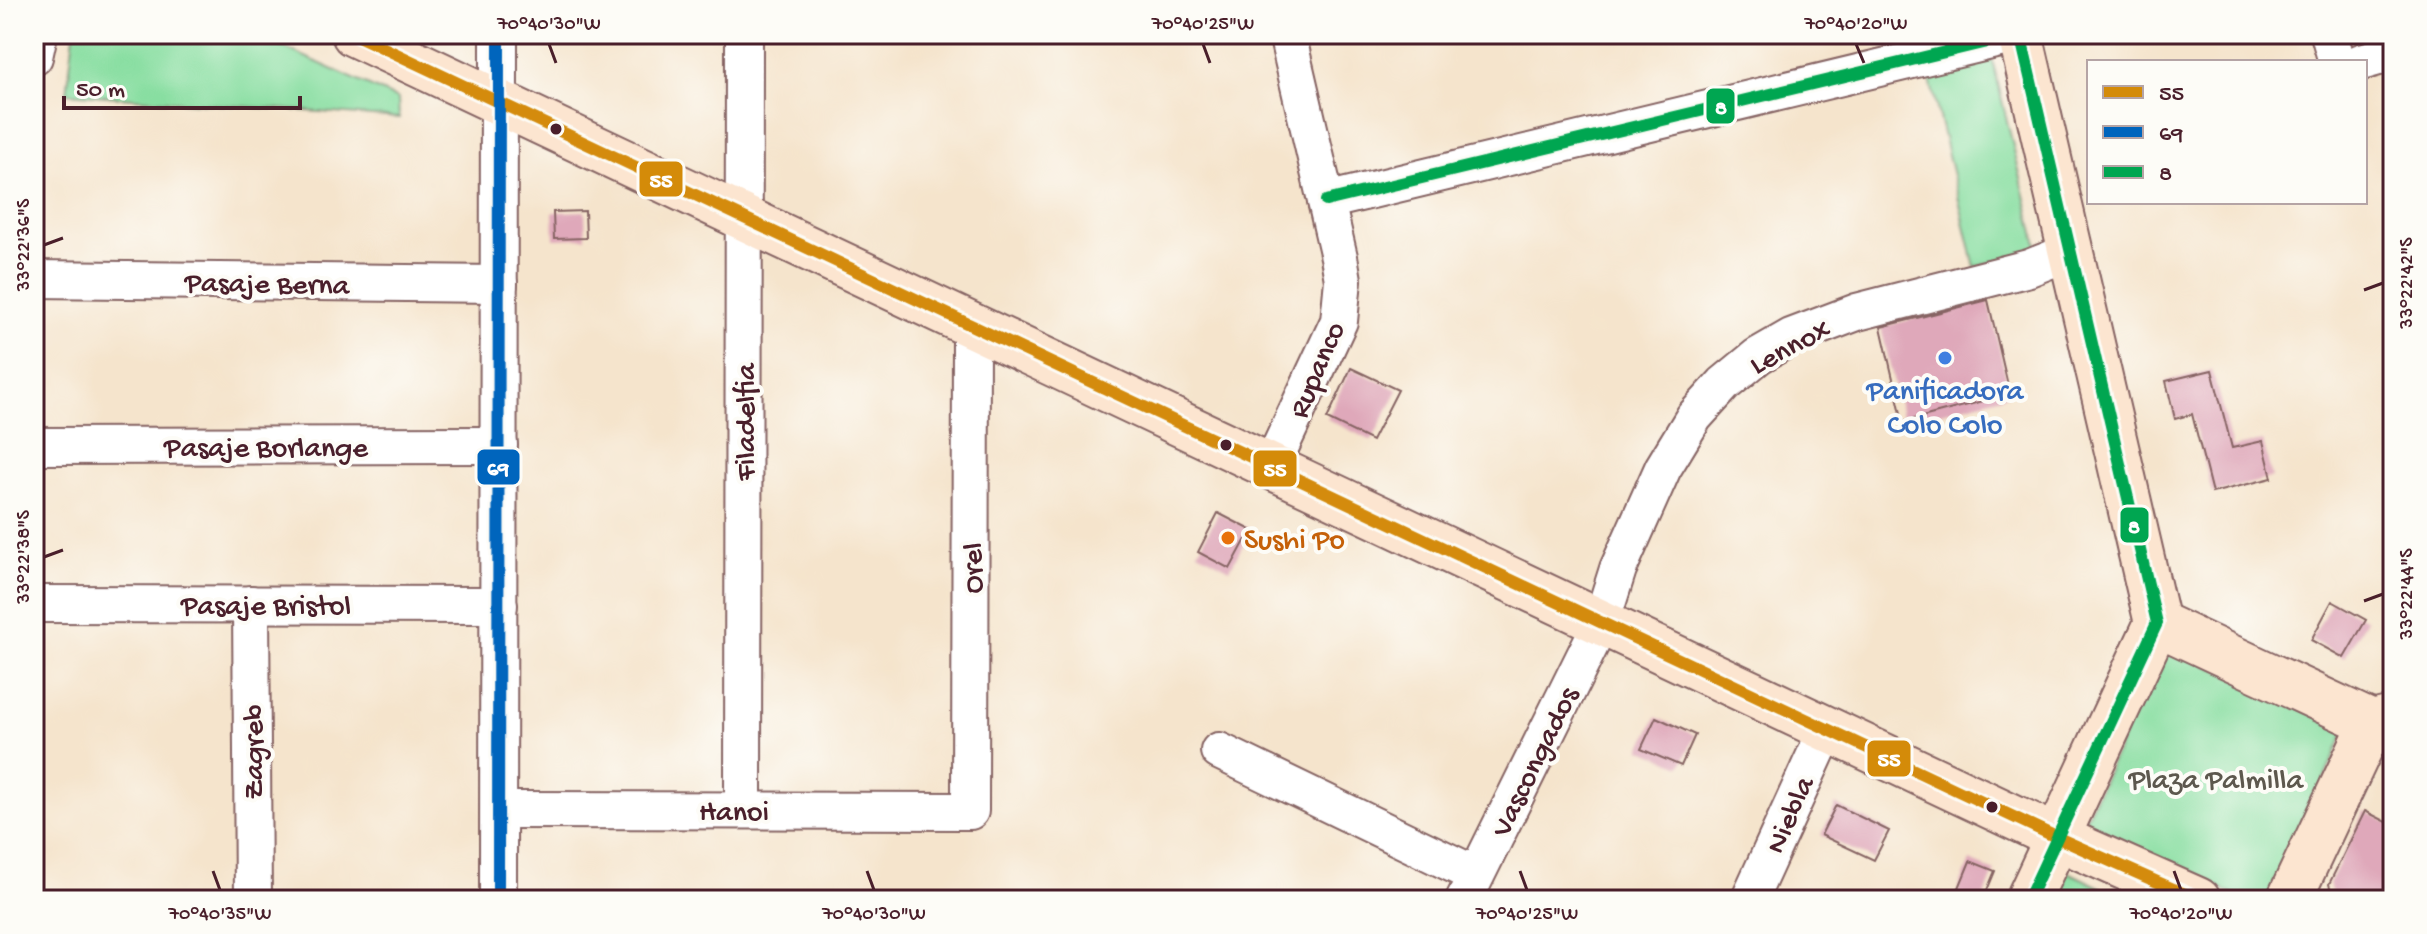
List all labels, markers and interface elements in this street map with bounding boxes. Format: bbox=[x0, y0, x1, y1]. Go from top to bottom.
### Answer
text: 70°40'30"W bbox=[496, 14, 601, 37]
text: 70°40'25"W bbox=[1151, 14, 1254, 37]
text: 70°40'20"W bbox=[1803, 14, 1908, 37]
scale bar bbox=[64, 60, 300, 110]
legend bbox=[2087, 60, 2367, 204]
text: 50 m bbox=[76, 77, 125, 106]
text: 55 bbox=[2159, 81, 2184, 110]
line badge: 8 bbox=[1705, 87, 1736, 125]
text: 8 bbox=[1715, 97, 1727, 123]
unlabelled marker bbox=[548, 121, 564, 137]
text: 69 bbox=[2159, 121, 2183, 150]
line badge: 55 bbox=[638, 160, 684, 198]
text: 8 bbox=[2159, 161, 2172, 190]
text: 55 bbox=[649, 170, 673, 196]
text: 33°22'36"S bbox=[14, 198, 37, 292]
text: 33°22'42"S bbox=[2397, 237, 2420, 330]
street label: Pasaje Berna bbox=[183, 268, 351, 305]
street label: Lennox bbox=[1745, 313, 1838, 385]
street label: Rupanco bbox=[1283, 317, 1355, 424]
marker: Panificadora Colo Colo bbox=[1936, 349, 1954, 367]
street label: Filadelfia bbox=[731, 362, 766, 482]
place label: Panificadora Colo Colo bbox=[1866, 376, 2025, 445]
street label: Pasaje Borlange bbox=[163, 433, 368, 468]
unlabelled marker bbox=[1218, 437, 1234, 453]
line badge: 69 bbox=[476, 448, 521, 486]
line badge: 55 bbox=[1252, 449, 1298, 488]
text: 69 bbox=[487, 458, 509, 484]
text: 55 bbox=[1263, 459, 1287, 485]
line badge: 8 bbox=[2119, 506, 2150, 544]
text: 33°22'38"S bbox=[14, 510, 37, 605]
text: 8 bbox=[2128, 516, 2140, 542]
place label: Sushi Po bbox=[1244, 525, 1345, 560]
marker: Sushi Po bbox=[1219, 529, 1237, 547]
street label: Orel bbox=[958, 543, 993, 593]
text: 33°22'44"S bbox=[2397, 548, 2420, 640]
street label: Pasaje Bristol bbox=[180, 591, 351, 626]
street label: Vascongados bbox=[1485, 682, 1589, 844]
street label: Zagreb bbox=[239, 704, 274, 800]
line badge: 55 bbox=[1866, 739, 1912, 778]
text: 55 bbox=[1877, 749, 1901, 775]
park label: Plaza Palmilla bbox=[2128, 765, 2304, 800]
street label: Niebla bbox=[1760, 771, 1825, 860]
street label: Hanoi bbox=[699, 797, 769, 832]
unlabelled marker bbox=[1984, 799, 2000, 815]
text: 70°40'35"W bbox=[168, 904, 271, 927]
text: 70°40'30"W bbox=[821, 904, 926, 927]
text: 70°40'25"W bbox=[1475, 904, 1578, 927]
text: 70°40'20"W bbox=[2128, 904, 2233, 927]

